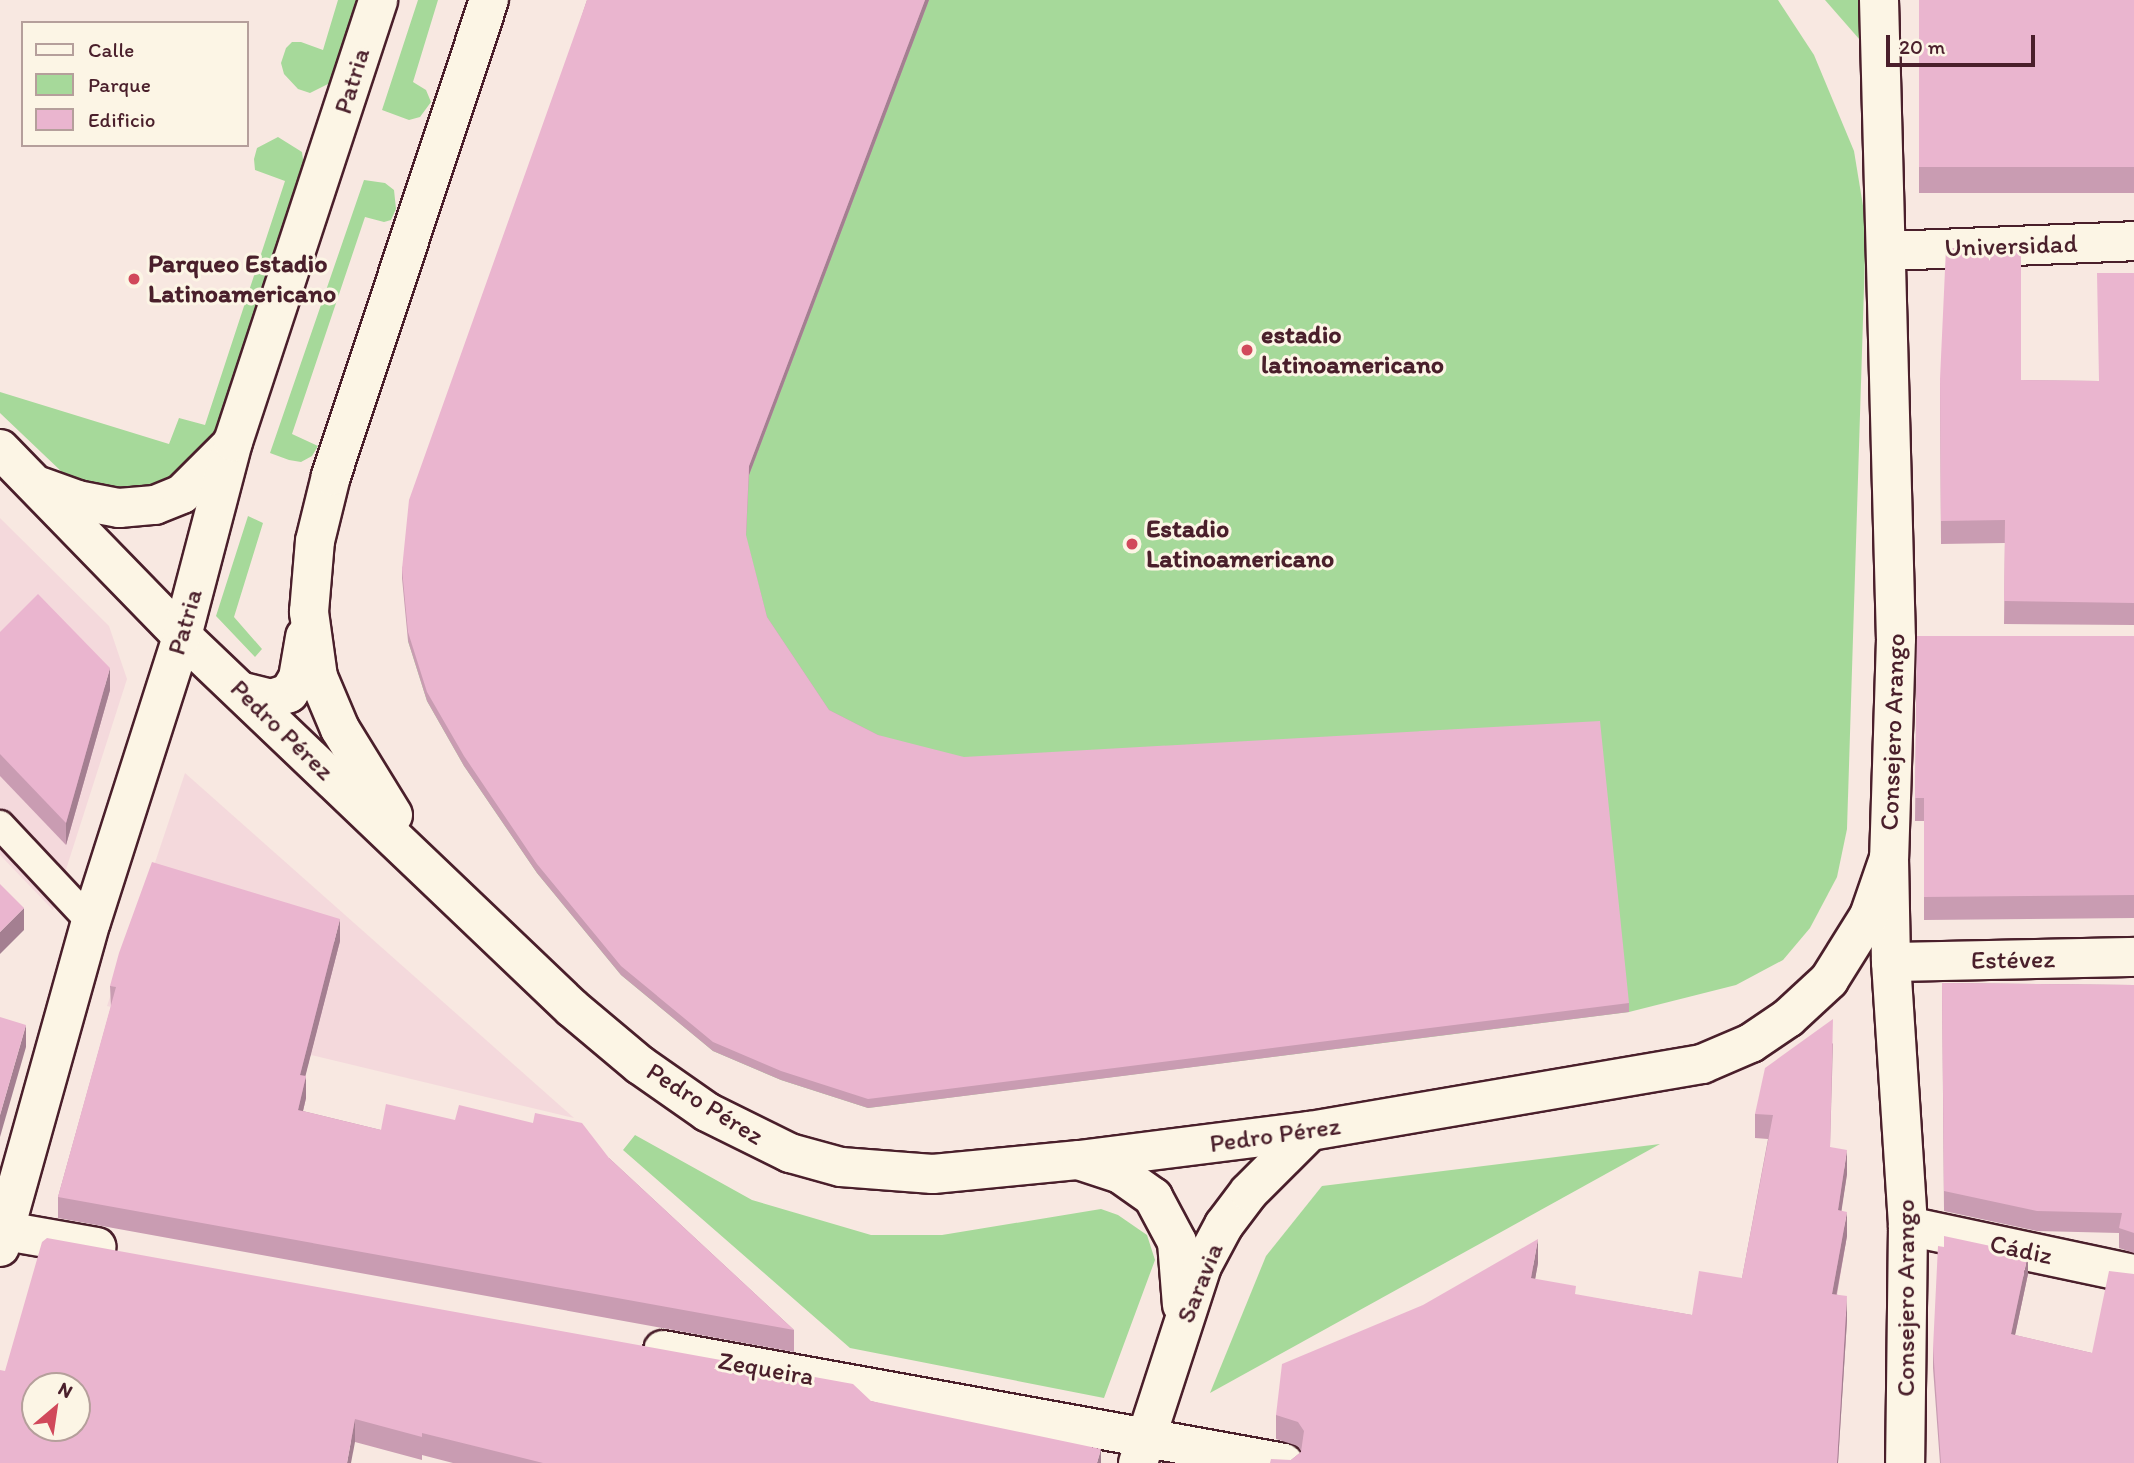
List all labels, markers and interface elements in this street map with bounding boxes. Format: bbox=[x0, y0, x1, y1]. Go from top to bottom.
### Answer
legend bbox=[21, 21, 248, 147]
scale bar bbox=[1889, 21, 2038, 65]
text: 20 m bbox=[1899, 34, 1945, 59]
text: Calle bbox=[88, 37, 134, 62]
street label: Patria bbox=[327, 44, 377, 118]
text: Parque bbox=[88, 72, 151, 97]
text: Edificio bbox=[88, 107, 156, 132]
street label: Universidad bbox=[1944, 228, 2078, 264]
place label: Parqueo Estadio Latinoamericano bbox=[148, 248, 336, 310]
marker: Parqueo Estadio Latinoamericano bbox=[126, 271, 142, 287]
place label: estadio latinoamericano bbox=[1261, 319, 1444, 380]
marker: estadio latinoamericano bbox=[1239, 342, 1255, 358]
place label: Estadio Latinoamericano bbox=[1146, 513, 1334, 574]
marker: Estadio Latinoamericano bbox=[1124, 536, 1140, 552]
street label: Patria bbox=[161, 585, 209, 659]
street label: Consejero Arango bbox=[1874, 633, 1912, 831]
street label: Pedro Pérez bbox=[224, 673, 340, 787]
street label: Estévez bbox=[1971, 944, 2055, 976]
street label: Pedro Pérez bbox=[641, 1056, 769, 1152]
street label: Pedro Pérez bbox=[1208, 1110, 1342, 1160]
street label: Consejero Arango bbox=[1890, 1199, 1922, 1397]
street label: Cádiz bbox=[1987, 1228, 2055, 1272]
street label: Saravia bbox=[1170, 1238, 1230, 1328]
street label: Zequeira bbox=[716, 1345, 816, 1393]
north arrow bbox=[21, 1372, 91, 1442]
text: N bbox=[54, 1377, 77, 1403]

